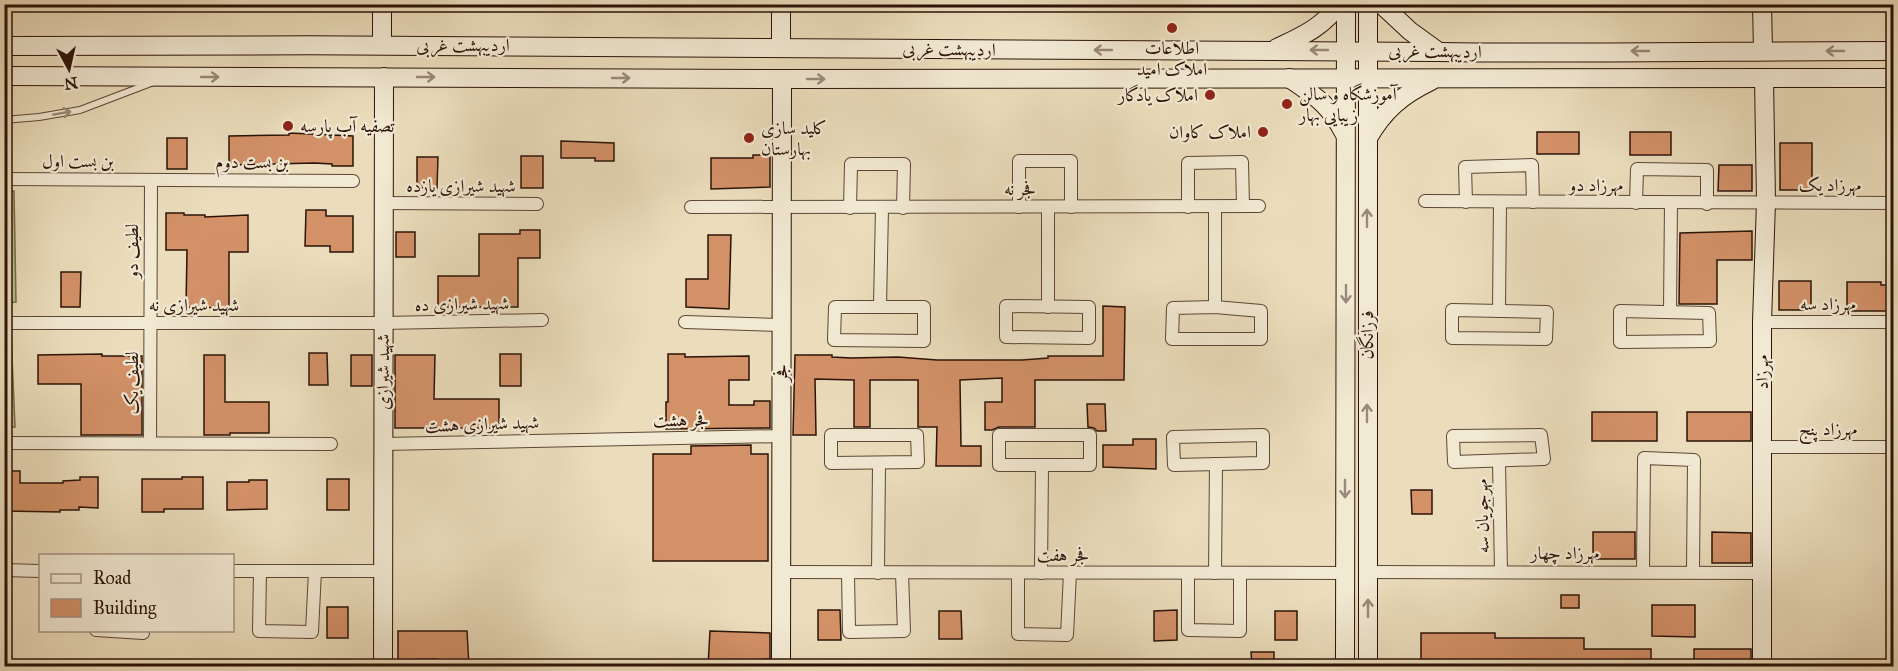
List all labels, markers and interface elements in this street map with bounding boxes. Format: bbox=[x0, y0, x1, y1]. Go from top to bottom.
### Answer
marker: اطلاعات املاک امید bbox=[1165, 21, 1179, 35]
street label: اردیبهشت غربی bbox=[416, 34, 510, 58]
street label: اردیبهشت غربی bbox=[902, 37, 996, 63]
place label: اطلاعات املاک امید bbox=[1137, 37, 1207, 80]
north arrow bbox=[39, 39, 99, 99]
street label: اردیبهشت غربی bbox=[1388, 39, 1482, 65]
one-way arrow bbox=[1094, 44, 1114, 56]
one-way arrow bbox=[1310, 44, 1330, 56]
one-way arrow bbox=[1826, 45, 1846, 57]
one-way arrow bbox=[1631, 46, 1651, 57]
one-way arrow bbox=[199, 71, 219, 83]
one-way arrow bbox=[415, 71, 435, 83]
one-way arrow bbox=[610, 72, 630, 84]
text: N bbox=[63, 73, 79, 94]
one-way arrow bbox=[805, 73, 825, 84]
place label: آموزشگاه و سالن زیبایی بهار bbox=[1297, 82, 1399, 127]
place label: املاک یادگار bbox=[1116, 84, 1198, 106]
marker: املاک یادگار bbox=[1203, 88, 1217, 102]
marker: آموزشگاه و سالن زیبایی بهار bbox=[1280, 97, 1294, 111]
one-way arrow bbox=[52, 107, 72, 118]
place label: تصفیه آب پارسه bbox=[300, 115, 395, 139]
place label: کلید سازی بهارستان bbox=[761, 117, 827, 161]
marker: تصفیه آب پارسه bbox=[281, 119, 295, 133]
place label: املاک کاوان bbox=[1169, 121, 1251, 143]
marker: املاک کاوان bbox=[1256, 125, 1270, 139]
marker: کلید سازی بهارستان bbox=[742, 131, 756, 145]
street label: بن بست اول bbox=[42, 150, 115, 172]
street label: بن بست دوم bbox=[215, 151, 289, 178]
street label: مهرزاد دو bbox=[1567, 174, 1623, 197]
street label: مهرزاد یک bbox=[1799, 174, 1861, 197]
street label: شهید شیرازی یازده bbox=[406, 175, 516, 198]
street label: فجر نه bbox=[1004, 178, 1036, 201]
one-way arrow bbox=[1361, 209, 1373, 229]
street label: لطیف دو bbox=[121, 224, 143, 280]
one-way arrow bbox=[1340, 283, 1352, 303]
street label: شهید شیرازی ده bbox=[414, 292, 510, 317]
street label: مهرزاد سه bbox=[1800, 293, 1856, 316]
street label: شهید شیرازی نه bbox=[149, 294, 239, 317]
street label: فرزانگان bbox=[1355, 310, 1379, 360]
street label: شهید شیرازی bbox=[372, 334, 395, 410]
street label: لطیف یک bbox=[121, 351, 143, 415]
street label: مهرزاد bbox=[1751, 354, 1774, 389]
street label: فجر bbox=[770, 364, 793, 384]
one-way arrow bbox=[1361, 404, 1373, 424]
street label: فجر هشت bbox=[653, 409, 709, 432]
street label: شهید شیرازی هشت bbox=[425, 411, 540, 438]
street label: مهرزاد پنج bbox=[1799, 418, 1857, 445]
one-way arrow bbox=[1339, 478, 1351, 498]
street label: مهرجویان سه bbox=[1470, 478, 1495, 553]
street label: مهرزاد چهار bbox=[1529, 542, 1600, 565]
street label: فجر هفت bbox=[1037, 544, 1089, 567]
legend bbox=[39, 554, 234, 632]
text: Road bbox=[93, 567, 131, 589]
text: Building bbox=[93, 597, 157, 620]
one-way arrow bbox=[1362, 599, 1374, 619]

